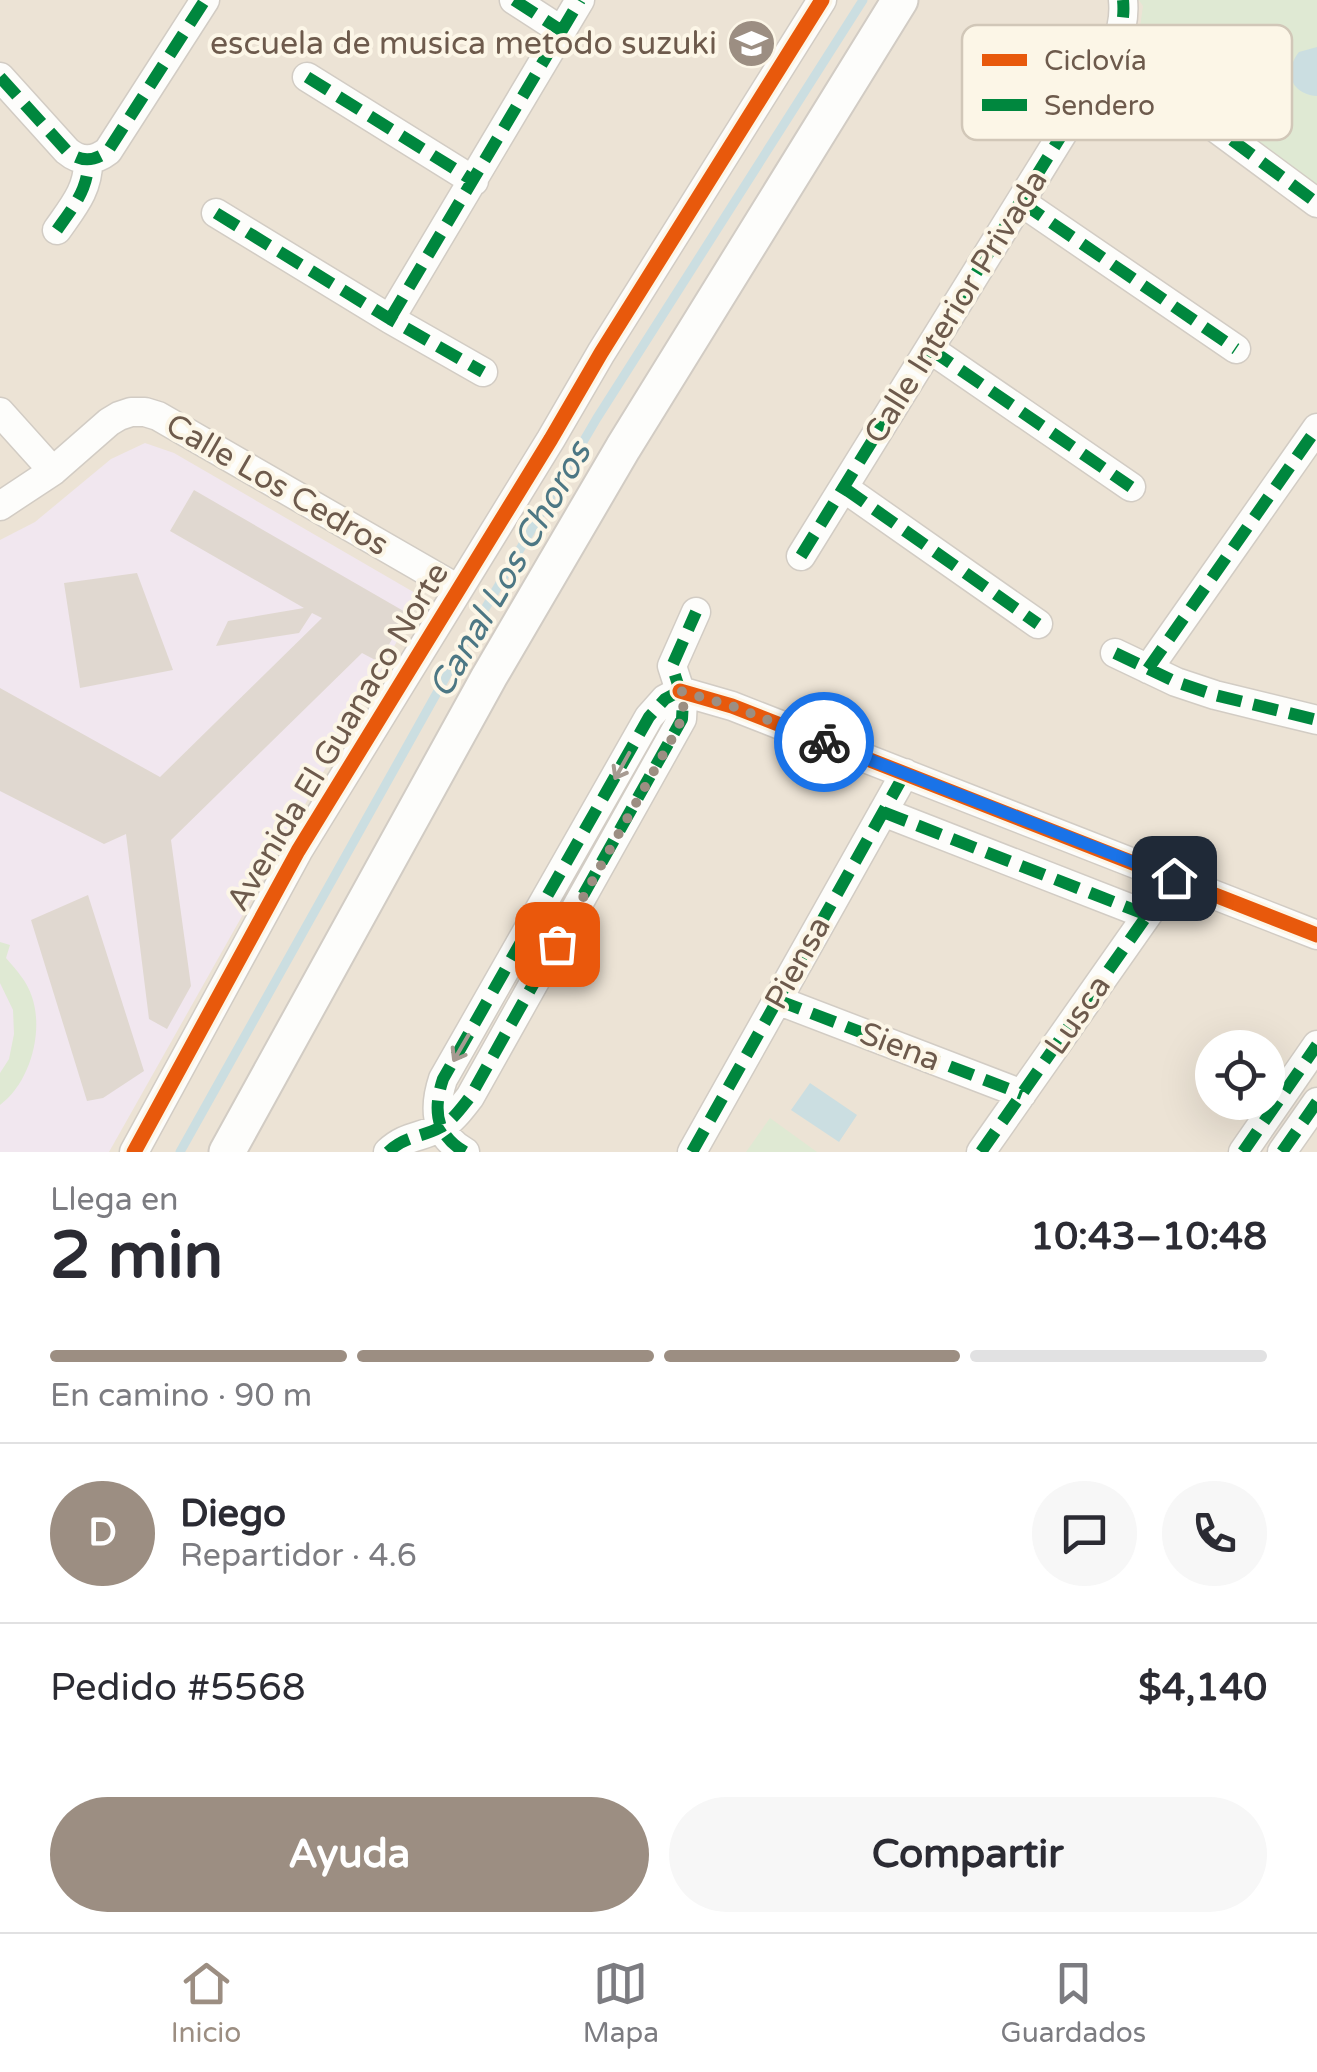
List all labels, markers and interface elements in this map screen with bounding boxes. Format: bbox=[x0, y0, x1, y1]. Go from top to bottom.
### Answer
school or university icon: escuela de musica metodo suzuki bbox=[726, 18, 778, 70]
place label: escuela de musica metodo suzuki bbox=[210, 25, 717, 63]
legend bbox=[962, 25, 1292, 140]
text: Ciclovía bbox=[1044, 44, 1147, 78]
text: Sendero bbox=[1044, 89, 1155, 123]
street label: Calle Interior Privada bbox=[856, 163, 1056, 451]
street label: Calle Los Cedros bbox=[159, 406, 395, 564]
water label: Canal Los Choros bbox=[420, 433, 601, 705]
street label: Avenida El Guanaco Norte bbox=[219, 556, 457, 918]
courier bbox=[774, 692, 874, 792]
icon: bike bbox=[797, 715, 852, 770]
one-way arrow bbox=[611, 751, 631, 780]
pin bbox=[1132, 836, 1217, 921]
icon: home bbox=[1147, 851, 1202, 906]
pin bbox=[515, 902, 600, 987]
street label: Piensa bbox=[757, 910, 839, 1016]
icon: bag bbox=[530, 917, 585, 972]
street label: Lusca bbox=[1037, 968, 1119, 1062]
street label: Siena bbox=[854, 1014, 946, 1080]
map controls bbox=[1195, 1030, 1285, 1120]
button: locate bbox=[1195, 1030, 1285, 1120]
one-way arrow bbox=[451, 1034, 471, 1062]
text: Llega en bbox=[50, 1181, 179, 1219]
text: 10:43–10:48 bbox=[1030, 1214, 1267, 1260]
text: 2 min bbox=[50, 1217, 223, 1296]
text: En camino · 90 m bbox=[50, 1377, 312, 1415]
button: chat bbox=[1032, 1481, 1137, 1586]
button: phone bbox=[1162, 1481, 1267, 1586]
text: Diego bbox=[180, 1491, 286, 1537]
text: D bbox=[88, 1510, 117, 1556]
text: Repartidor · 4.6 bbox=[180, 1537, 417, 1575]
text: Pedido #5568 bbox=[50, 1665, 306, 1711]
text: $4,140 bbox=[1138, 1665, 1267, 1711]
button: Ayuda bbox=[50, 1797, 649, 1912]
button: Compartir bbox=[669, 1797, 1267, 1912]
tab: Inicio bbox=[171, 1956, 241, 2050]
tab: Mapa bbox=[583, 1956, 659, 2050]
tab: Guardados bbox=[1000, 1956, 1146, 2050]

